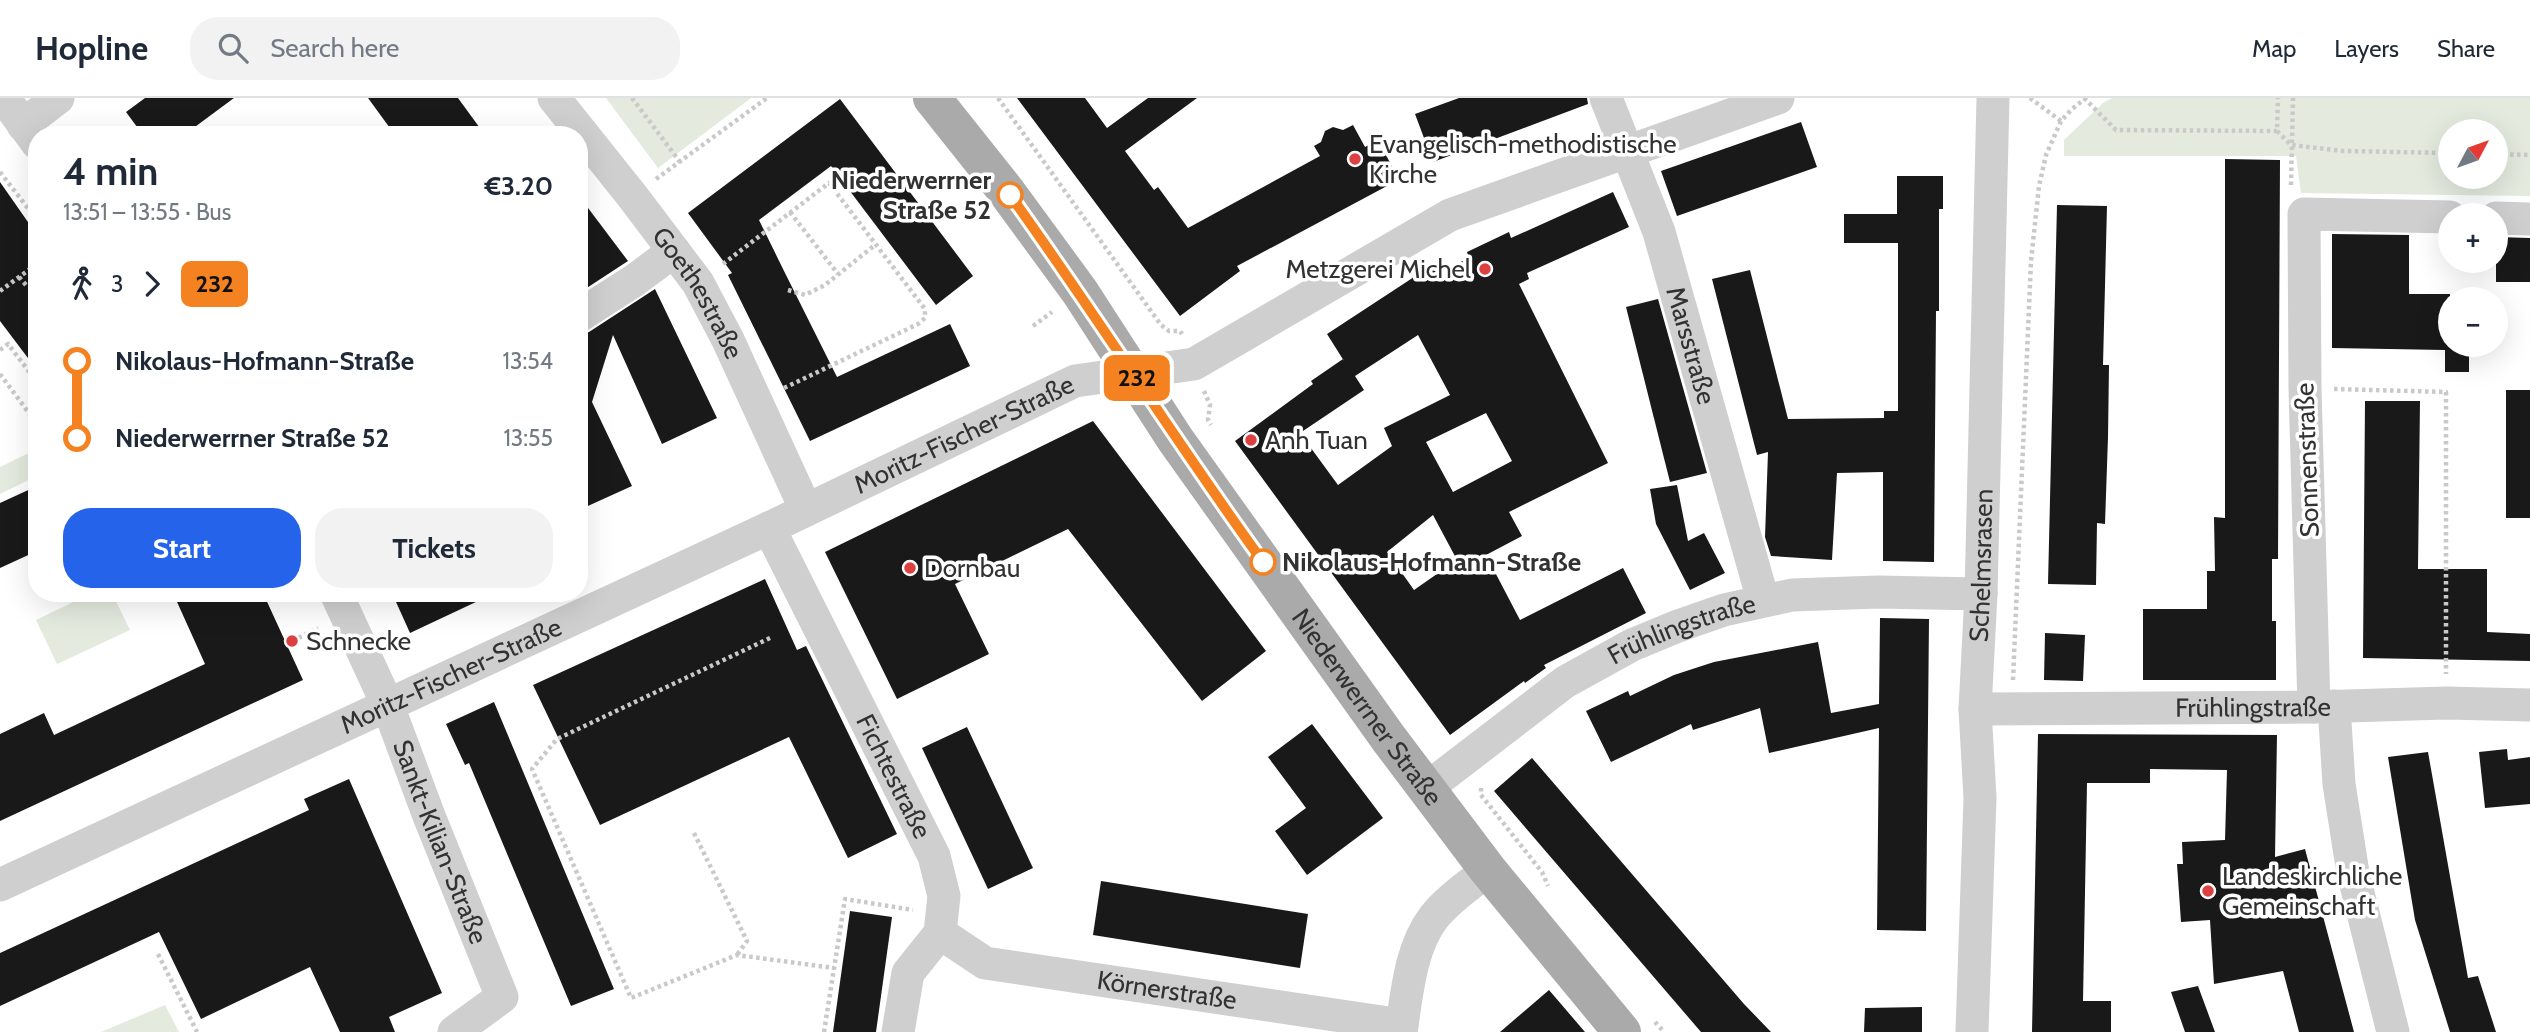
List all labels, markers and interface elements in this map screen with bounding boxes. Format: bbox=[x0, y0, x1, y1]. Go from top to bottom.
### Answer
search box bbox=[190, 17, 680, 80]
text: Hopline bbox=[35, 28, 148, 68]
icon: search bbox=[214, 29, 252, 67]
text: Search here bbox=[270, 32, 399, 64]
text: Map bbox=[2252, 34, 2296, 63]
text: Layers bbox=[2334, 34, 2399, 63]
text: Share bbox=[2437, 34, 2495, 63]
north arrow bbox=[2438, 119, 2508, 189]
map controls bbox=[2438, 119, 2508, 357]
place label: Evangelisch-methodistische Kirche bbox=[1369, 128, 1676, 190]
text: 4 min bbox=[63, 148, 158, 195]
marker: Evangelisch-methodistische Kirche bbox=[1347, 151, 1363, 167]
place label: Niederwerrner Straße 52 bbox=[831, 164, 991, 226]
text: €3.20 bbox=[484, 170, 553, 202]
marker: Niederwerrner Straße 52 bbox=[997, 182, 1023, 208]
text: 13:51 – 13:55 · Bus bbox=[63, 198, 231, 226]
button: + bbox=[2438, 203, 2508, 273]
street label: Goethestraße bbox=[645, 221, 750, 364]
place label: Metzgerei Michel bbox=[1285, 253, 1471, 285]
marker: Metzgerei Michel bbox=[1477, 261, 1493, 277]
icon: walk bbox=[63, 265, 101, 303]
icon: forward bbox=[133, 265, 171, 303]
text: 232 bbox=[195, 269, 234, 298]
text: 3 bbox=[111, 270, 123, 298]
street label: Marsstraße bbox=[1659, 283, 1723, 408]
button: − bbox=[2438, 287, 2508, 357]
text: Nikolaus-Hofmann-Straße bbox=[115, 345, 414, 377]
text: 13:54 bbox=[503, 347, 553, 375]
line badge: 232 bbox=[1097, 355, 1177, 401]
text: 232 bbox=[1118, 363, 1156, 392]
street label: Moritz-Fischer-Straße bbox=[849, 368, 1079, 501]
street label: Sonnenstraße bbox=[2288, 382, 2326, 538]
text: Niederwerrner Straße 52 bbox=[115, 422, 389, 454]
text: 13:55 bbox=[503, 424, 553, 452]
place label: Anh Tuan bbox=[1265, 424, 1368, 456]
marker: Anh Tuan bbox=[1243, 432, 1259, 448]
street label: Schelmsrasen bbox=[1963, 488, 2000, 643]
button: Start bbox=[63, 508, 301, 588]
button: Tickets bbox=[315, 508, 553, 588]
place label: Nikolaus-Hofmann-Straße bbox=[1282, 546, 1581, 578]
marker: Nikolaus-Hofmann-Straße bbox=[1250, 549, 1276, 575]
place label: Dornbau bbox=[924, 552, 1020, 584]
marker: Dornbau bbox=[902, 560, 918, 576]
street label: Frühlingstraße bbox=[1602, 588, 1759, 671]
street label: Niederwerrner Straße bbox=[1285, 602, 1450, 812]
street label: Moritz-Fischer-Straße bbox=[335, 611, 566, 741]
place label: Schnecke bbox=[306, 625, 411, 657]
marker: Schnecke bbox=[284, 633, 300, 649]
street label: Frühlingstraße bbox=[2175, 690, 2331, 724]
street label: Fichtestraße bbox=[849, 709, 939, 844]
street label: Sankt-Kilian-Straße bbox=[386, 736, 495, 948]
place label: Landeskirchliche Gemeinschaft bbox=[2222, 860, 2402, 922]
marker: Landeskirchliche Gemeinschaft bbox=[2200, 883, 2216, 899]
street label: Körnerstraße bbox=[1095, 964, 1239, 1016]

